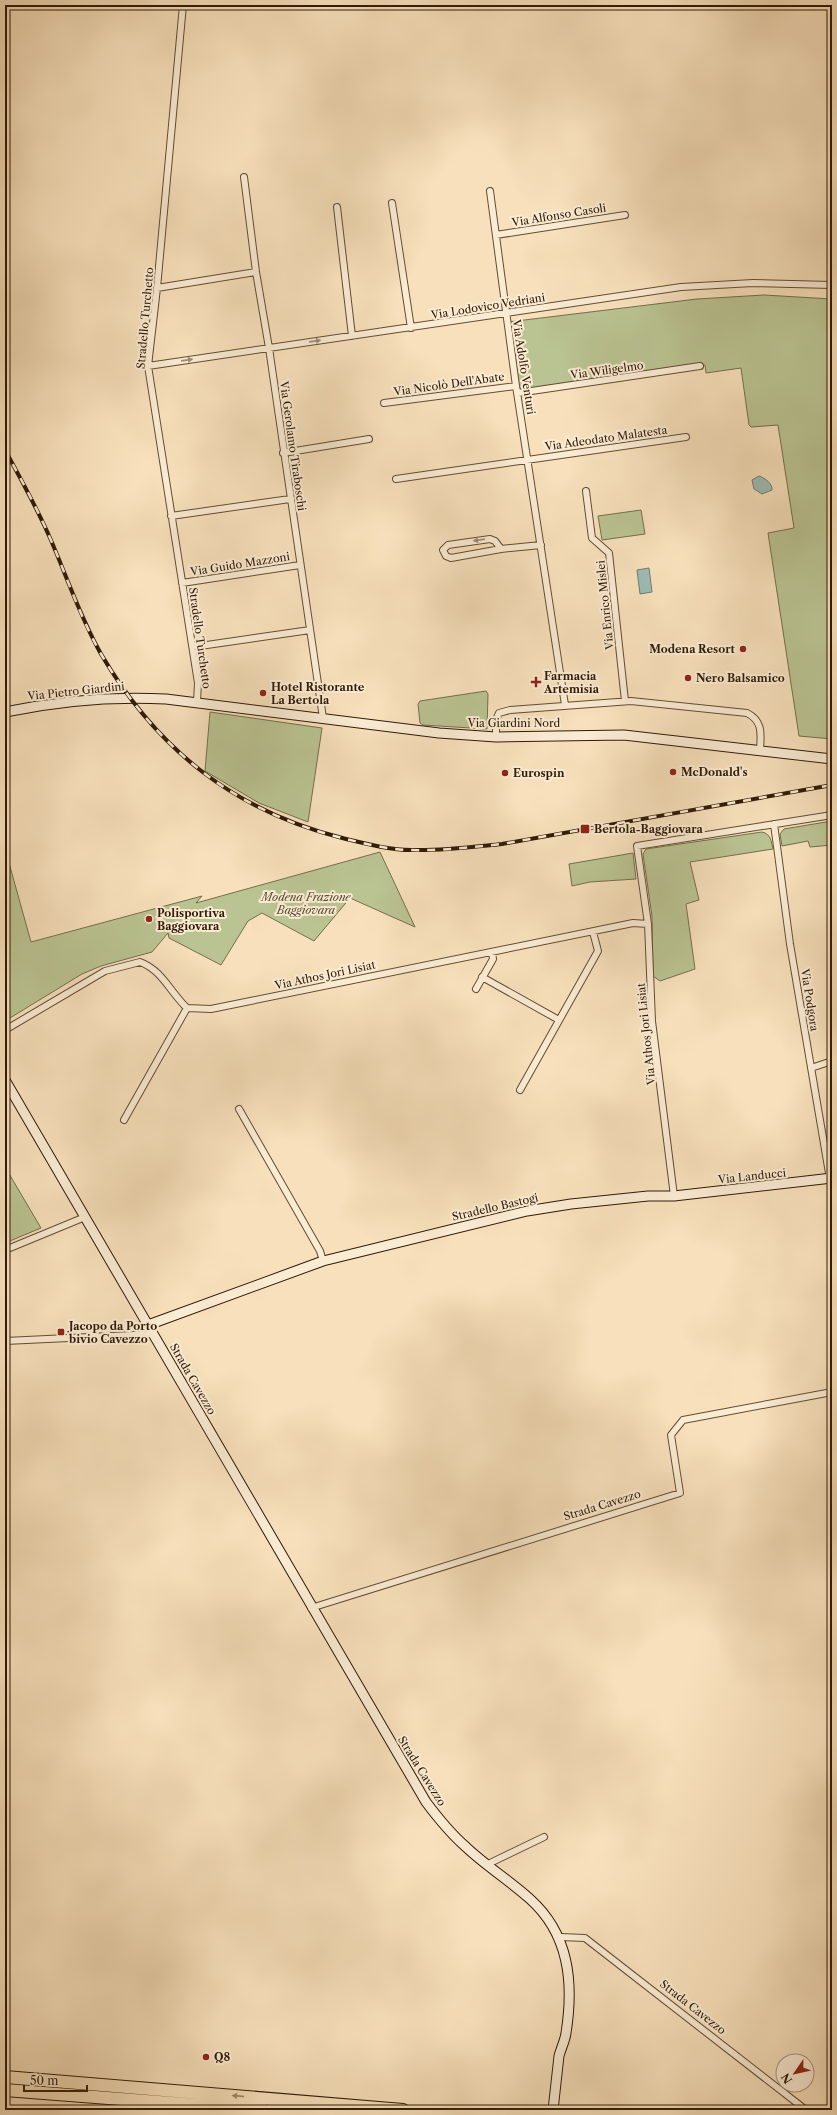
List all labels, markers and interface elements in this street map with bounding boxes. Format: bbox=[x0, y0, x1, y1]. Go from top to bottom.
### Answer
street label: Via Alfonso Casoli bbox=[510, 201, 608, 230]
street label: Stradello Turchetto bbox=[134, 266, 156, 369]
street label: Via Lodovico Vedriani bbox=[429, 290, 547, 322]
street label: Via Adolfo Venturi bbox=[509, 318, 539, 416]
one-way arrow bbox=[309, 338, 322, 344]
one-way arrow bbox=[181, 357, 193, 363]
street label: Via Wiligelmo bbox=[569, 358, 645, 382]
street label: Via Nicolò Dell'Abate bbox=[392, 369, 505, 399]
street label: Via Gerolamo Tiraboschi bbox=[277, 379, 309, 512]
street label: Via Adeodato Malatesta bbox=[543, 422, 668, 454]
one-way arrow bbox=[473, 537, 485, 543]
street label: Via Guido Mazzoni bbox=[188, 549, 291, 579]
street label: Via Enrico Mislei bbox=[593, 559, 617, 651]
street label: Stradello Turchetto bbox=[186, 586, 214, 690]
place label: Modena Resort bbox=[649, 642, 736, 656]
marker: Modena Resort bbox=[738, 644, 748, 654]
place label: Farmacia Artemisia bbox=[543, 669, 600, 696]
place label: Nero Balsamico bbox=[696, 671, 785, 685]
marker: Nero Balsamico bbox=[683, 673, 693, 683]
marker: Farmacia Artemisia bbox=[531, 677, 541, 687]
street label: Via Pietro Giardini bbox=[26, 679, 126, 703]
place label: Hotel Ristorante La Bertola bbox=[271, 680, 365, 707]
marker: Hotel Ristorante La Bertola bbox=[258, 688, 268, 698]
street label: Via Giardini Nord bbox=[467, 716, 560, 730]
place label: McDonald's bbox=[681, 765, 748, 779]
place label: Eurospin bbox=[513, 766, 565, 780]
marker: McDonald's bbox=[668, 767, 678, 777]
marker: Eurospin bbox=[500, 768, 510, 778]
place label: Bertola-Baggiovara bbox=[594, 822, 704, 836]
marker: Bertola-Baggiovara bbox=[579, 823, 591, 835]
park label: Modena Frazione Baggiovara bbox=[259, 890, 351, 917]
place label: Polisportiva Baggiovara bbox=[157, 906, 226, 933]
marker: Polisportiva Baggiovara bbox=[144, 914, 154, 924]
street label: Via Athos Jori Lisiat bbox=[272, 957, 377, 993]
street label: Via Podgora bbox=[798, 967, 822, 1032]
street label: Via Athos Jori Lisiat bbox=[634, 982, 658, 1087]
street label: Via Landucci bbox=[716, 1165, 787, 1187]
street label: Stradello Bastogi bbox=[451, 1190, 540, 1224]
place label: Jacopo da Porto bivio Cavezzo bbox=[67, 1319, 157, 1346]
marker: Jacopo da Porto bivio Cavezzo bbox=[56, 1327, 66, 1337]
street label: Strada Cavezzo bbox=[167, 1341, 219, 1417]
street label: Strada Cavezzo bbox=[562, 1487, 643, 1523]
street label: Strada Cavezzo bbox=[395, 1733, 449, 1809]
street label: Strada Cavezzo bbox=[657, 1977, 729, 2037]
place label: Q8 bbox=[214, 2050, 230, 2064]
marker: Q8 bbox=[201, 2052, 211, 2062]
north arrow bbox=[775, 2053, 815, 2093]
scale bar bbox=[24, 2067, 87, 2093]
text: N bbox=[778, 2070, 795, 2086]
text: 50 m bbox=[30, 2073, 59, 2088]
one-way arrow bbox=[232, 2093, 244, 2100]

